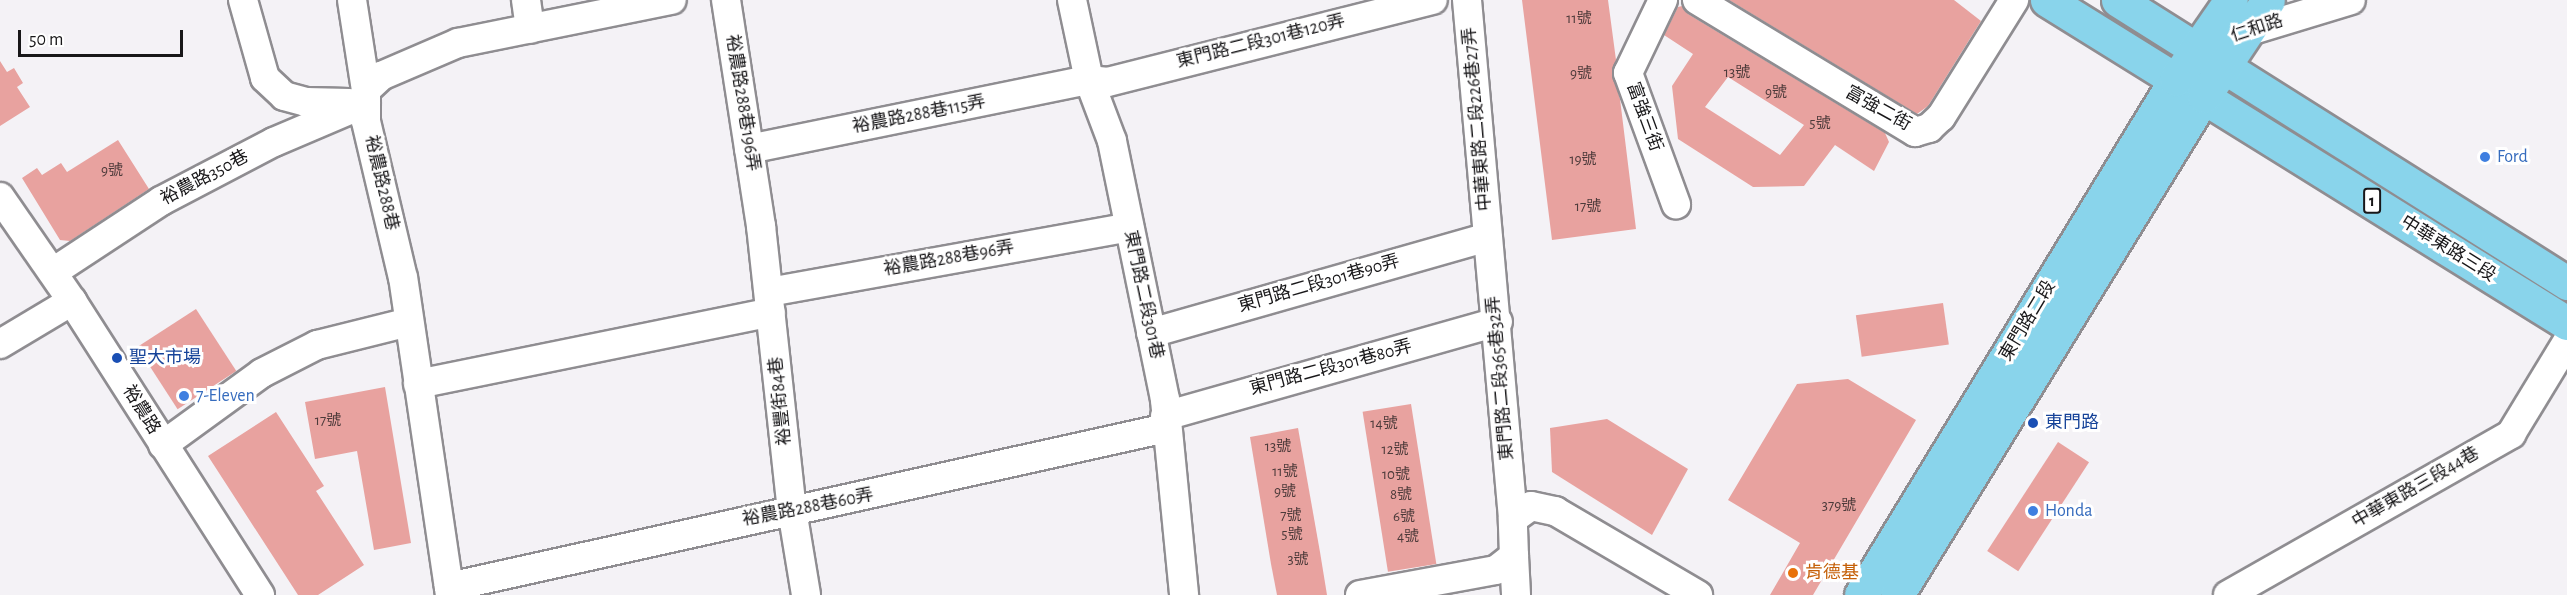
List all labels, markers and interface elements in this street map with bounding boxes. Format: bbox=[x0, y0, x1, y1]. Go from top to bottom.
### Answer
house number: 11號 bbox=[1566, 10, 1592, 28]
street label: 仁和路 bbox=[2228, 10, 2286, 48]
street label: 東門路二段301巷120弄 bbox=[1174, 11, 1348, 73]
scale bar bbox=[21, 18, 186, 56]
street label: 中華東路二段226巷27弄 bbox=[1459, 26, 1497, 212]
text: 50 m bbox=[29, 31, 63, 49]
street label: 裕農路288巷196弄 bbox=[721, 33, 763, 173]
house number: 13號 bbox=[1724, 64, 1750, 82]
house number: 9號 bbox=[1570, 65, 1592, 83]
street label: 富強三街 bbox=[1622, 79, 1666, 155]
street label: 富強二街 bbox=[1841, 82, 1915, 136]
house number: 9號 bbox=[1765, 84, 1787, 102]
street label: 裕農路288巷115弄 bbox=[851, 92, 987, 138]
house number: 5號 bbox=[1809, 115, 1831, 133]
street label: 裕農路288巷 bbox=[360, 133, 402, 233]
street label: 裕農路350巷 bbox=[157, 146, 253, 210]
place label: Ford bbox=[2497, 146, 2528, 168]
marker: Ford bbox=[2478, 150, 2492, 164]
house number: 19號 bbox=[1569, 151, 1597, 169]
house number: 9號 bbox=[101, 162, 123, 180]
road number: 1 bbox=[2363, 188, 2381, 214]
house number: 17號 bbox=[1575, 198, 1601, 216]
street label: 中華東路三段 bbox=[2396, 211, 2500, 287]
street label: 東門路二段301巷 bbox=[1119, 229, 1167, 361]
street label: 裕農路288巷96弄 bbox=[882, 237, 1016, 281]
street label: 東門路二段301巷90弄 bbox=[1236, 251, 1402, 317]
street label: 東門路二段 bbox=[1996, 277, 2060, 365]
street label: 東門路二段365巷32弄 bbox=[1483, 295, 1519, 461]
street label: 東門路二段301巷80弄 bbox=[1247, 336, 1415, 400]
place label: 聖大市場 bbox=[129, 347, 201, 369]
marker: 聖大市場 bbox=[110, 351, 124, 365]
street label: 裕豐街84巷 bbox=[766, 356, 796, 446]
street label: 裕農路 bbox=[118, 381, 164, 439]
place label: 7-Eleven bbox=[196, 385, 255, 407]
marker: 7-Eleven bbox=[177, 389, 191, 403]
house number: 17號 bbox=[315, 412, 341, 430]
place label: 東門路 bbox=[2045, 412, 2099, 434]
house number: 14號 bbox=[1370, 415, 1398, 433]
marker: 東門路 bbox=[2026, 416, 2040, 430]
house number: 13號 bbox=[1265, 438, 1291, 456]
house number: 12號 bbox=[1382, 441, 1408, 459]
street label: 中華東路三段44巷 bbox=[2349, 443, 2483, 533]
house number: 11號 bbox=[1272, 463, 1298, 481]
house number: 10號 bbox=[1382, 466, 1410, 484]
house number: 9號 bbox=[1274, 483, 1296, 501]
street label: 裕農路288巷60弄 bbox=[741, 485, 875, 531]
house number: 8號 bbox=[1390, 486, 1412, 504]
house number: 379號 bbox=[1822, 497, 1856, 515]
place label: Honda bbox=[2045, 500, 2093, 522]
marker: Honda bbox=[2026, 504, 2040, 518]
house number: 7號 bbox=[1280, 507, 1302, 525]
house number: 6號 bbox=[1393, 508, 1415, 526]
house number: 5號 bbox=[1281, 526, 1303, 544]
house number: 4號 bbox=[1397, 528, 1419, 546]
house number: 3號 bbox=[1287, 551, 1309, 569]
place label: 肯德基 bbox=[1805, 562, 1859, 584]
marker: 肯德基 bbox=[1786, 566, 1800, 580]

